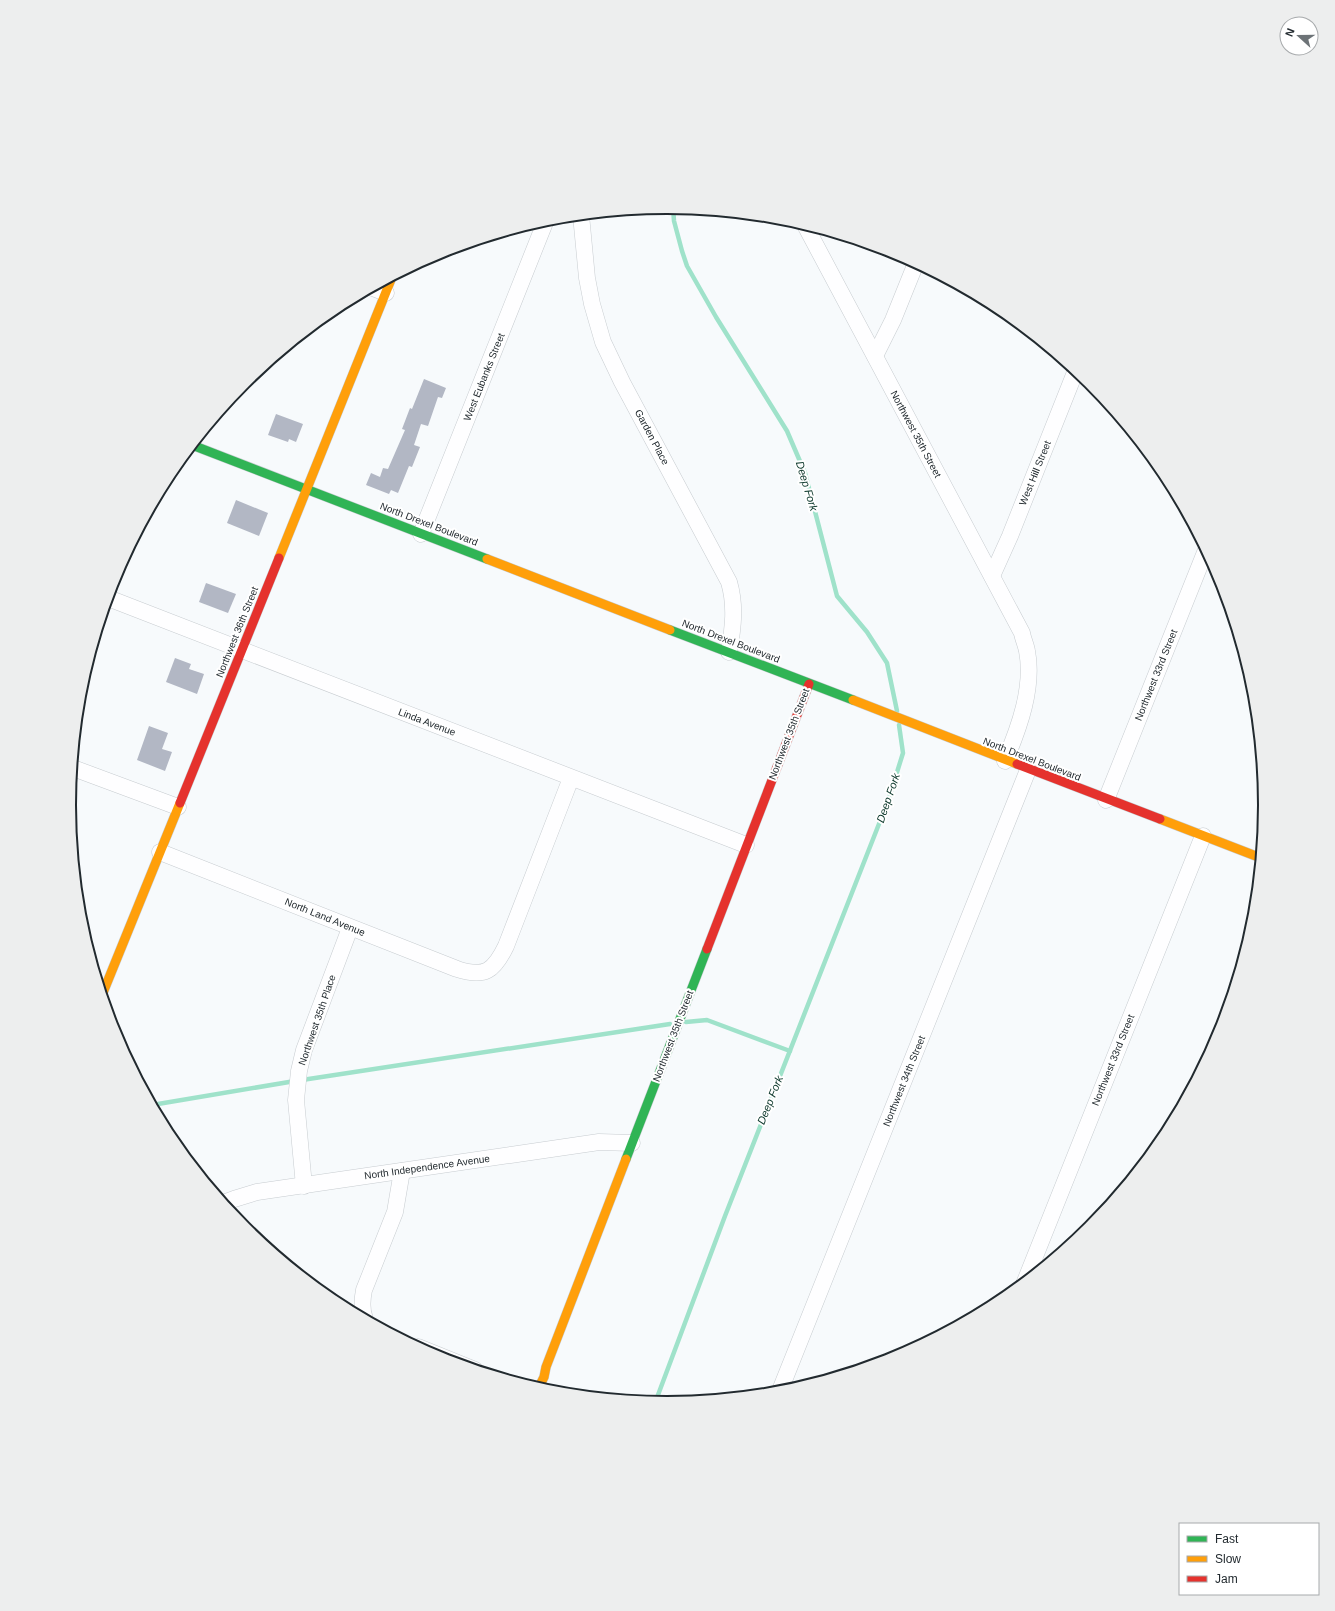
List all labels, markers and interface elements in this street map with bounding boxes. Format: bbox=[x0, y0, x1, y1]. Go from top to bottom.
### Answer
north arrow bbox=[1279, 16, 1319, 56]
text: N bbox=[1283, 27, 1297, 38]
street label: West Eubanks Street bbox=[461, 331, 507, 423]
street label: Northwest 35th Street bbox=[888, 389, 944, 479]
street label: Garden Place bbox=[633, 407, 671, 467]
street label: West Hill Street bbox=[1017, 439, 1053, 507]
water label: Deep Fork bbox=[794, 460, 820, 513]
street label: North Drexel Boulevard bbox=[379, 500, 479, 548]
street label: Northwest 36th Street bbox=[214, 585, 260, 679]
street label: North Drexel Boulevard bbox=[681, 617, 781, 665]
street label: Northwest 33rd Street bbox=[1133, 628, 1179, 722]
street label: Northwest 35th Street bbox=[767, 687, 812, 781]
street label: Linda Avenue bbox=[397, 706, 458, 738]
street label: North Drexel Boulevard bbox=[982, 735, 1082, 783]
water label: Deep Fork bbox=[874, 771, 902, 824]
street label: North Land Avenue bbox=[283, 896, 367, 938]
street label: Northwest 35th Place bbox=[296, 973, 338, 1067]
street label: Northwest 35th Street bbox=[651, 989, 696, 1083]
street label: Northwest 33rd Street bbox=[1090, 1013, 1136, 1107]
street label: Northwest 34th Street bbox=[881, 1034, 927, 1128]
water label: Deep Fork bbox=[755, 1073, 785, 1126]
street label: North Independence Avenue bbox=[364, 1153, 491, 1181]
legend bbox=[1179, 1523, 1319, 1595]
text: Fast bbox=[1215, 1532, 1239, 1546]
text: Slow bbox=[1215, 1552, 1241, 1566]
text: Jam bbox=[1215, 1572, 1238, 1586]

